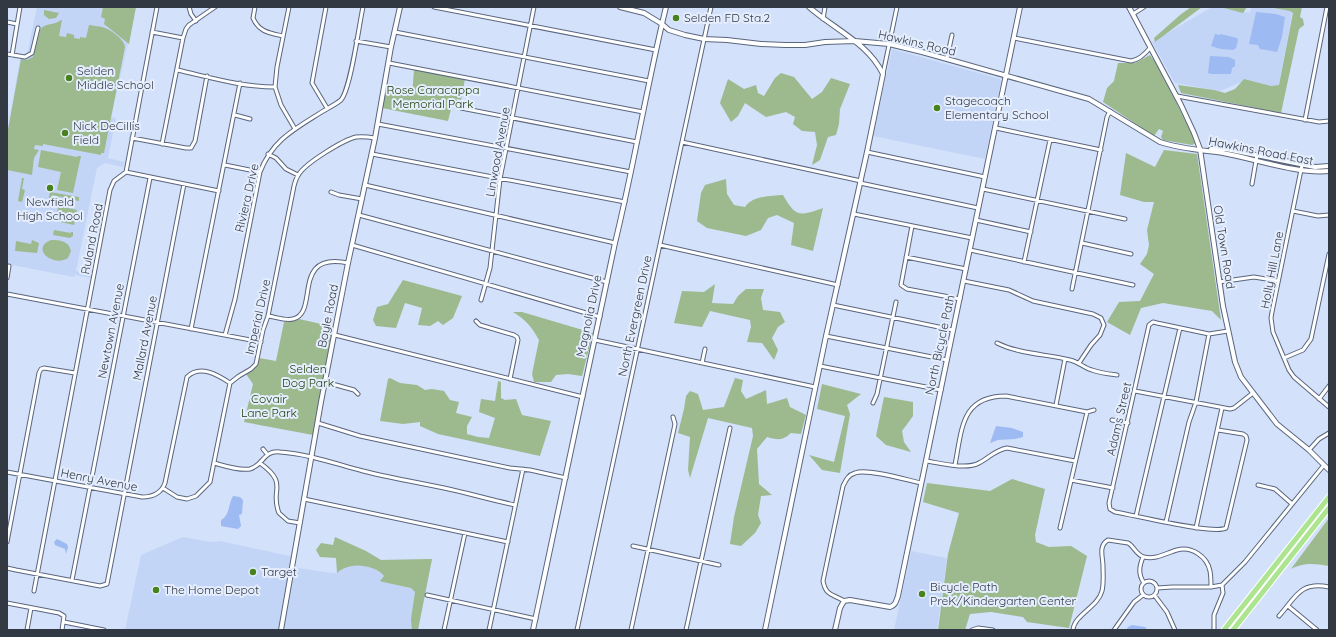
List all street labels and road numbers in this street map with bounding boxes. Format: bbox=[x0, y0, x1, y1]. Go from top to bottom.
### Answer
street label: Hawkins Road bbox=[877, 26, 958, 59]
street label: Linwood Avenue bbox=[482, 106, 513, 198]
street label: Hawkins Road East bbox=[1207, 133, 1315, 168]
street label: Riviera Drive bbox=[231, 162, 262, 234]
street label: Ruland Road bbox=[77, 202, 106, 276]
street label: Old Town Road bbox=[1210, 204, 1239, 290]
street label: Holly Hill Lane bbox=[1257, 230, 1286, 310]
street label: North Evergreen Drive bbox=[614, 254, 655, 378]
street label: Magnolia Drive bbox=[572, 273, 605, 358]
street label: Imperial Drive bbox=[242, 277, 274, 356]
street label: Newtown Avenue bbox=[94, 282, 127, 380]
street label: Boyle Road bbox=[314, 283, 341, 349]
street label: North Bicycle Path bbox=[922, 293, 957, 396]
street label: Mallard Avenue bbox=[129, 294, 160, 382]
street label: Adams Street bbox=[1103, 381, 1134, 457]
street label: Henry Avenue bbox=[59, 465, 139, 494]

